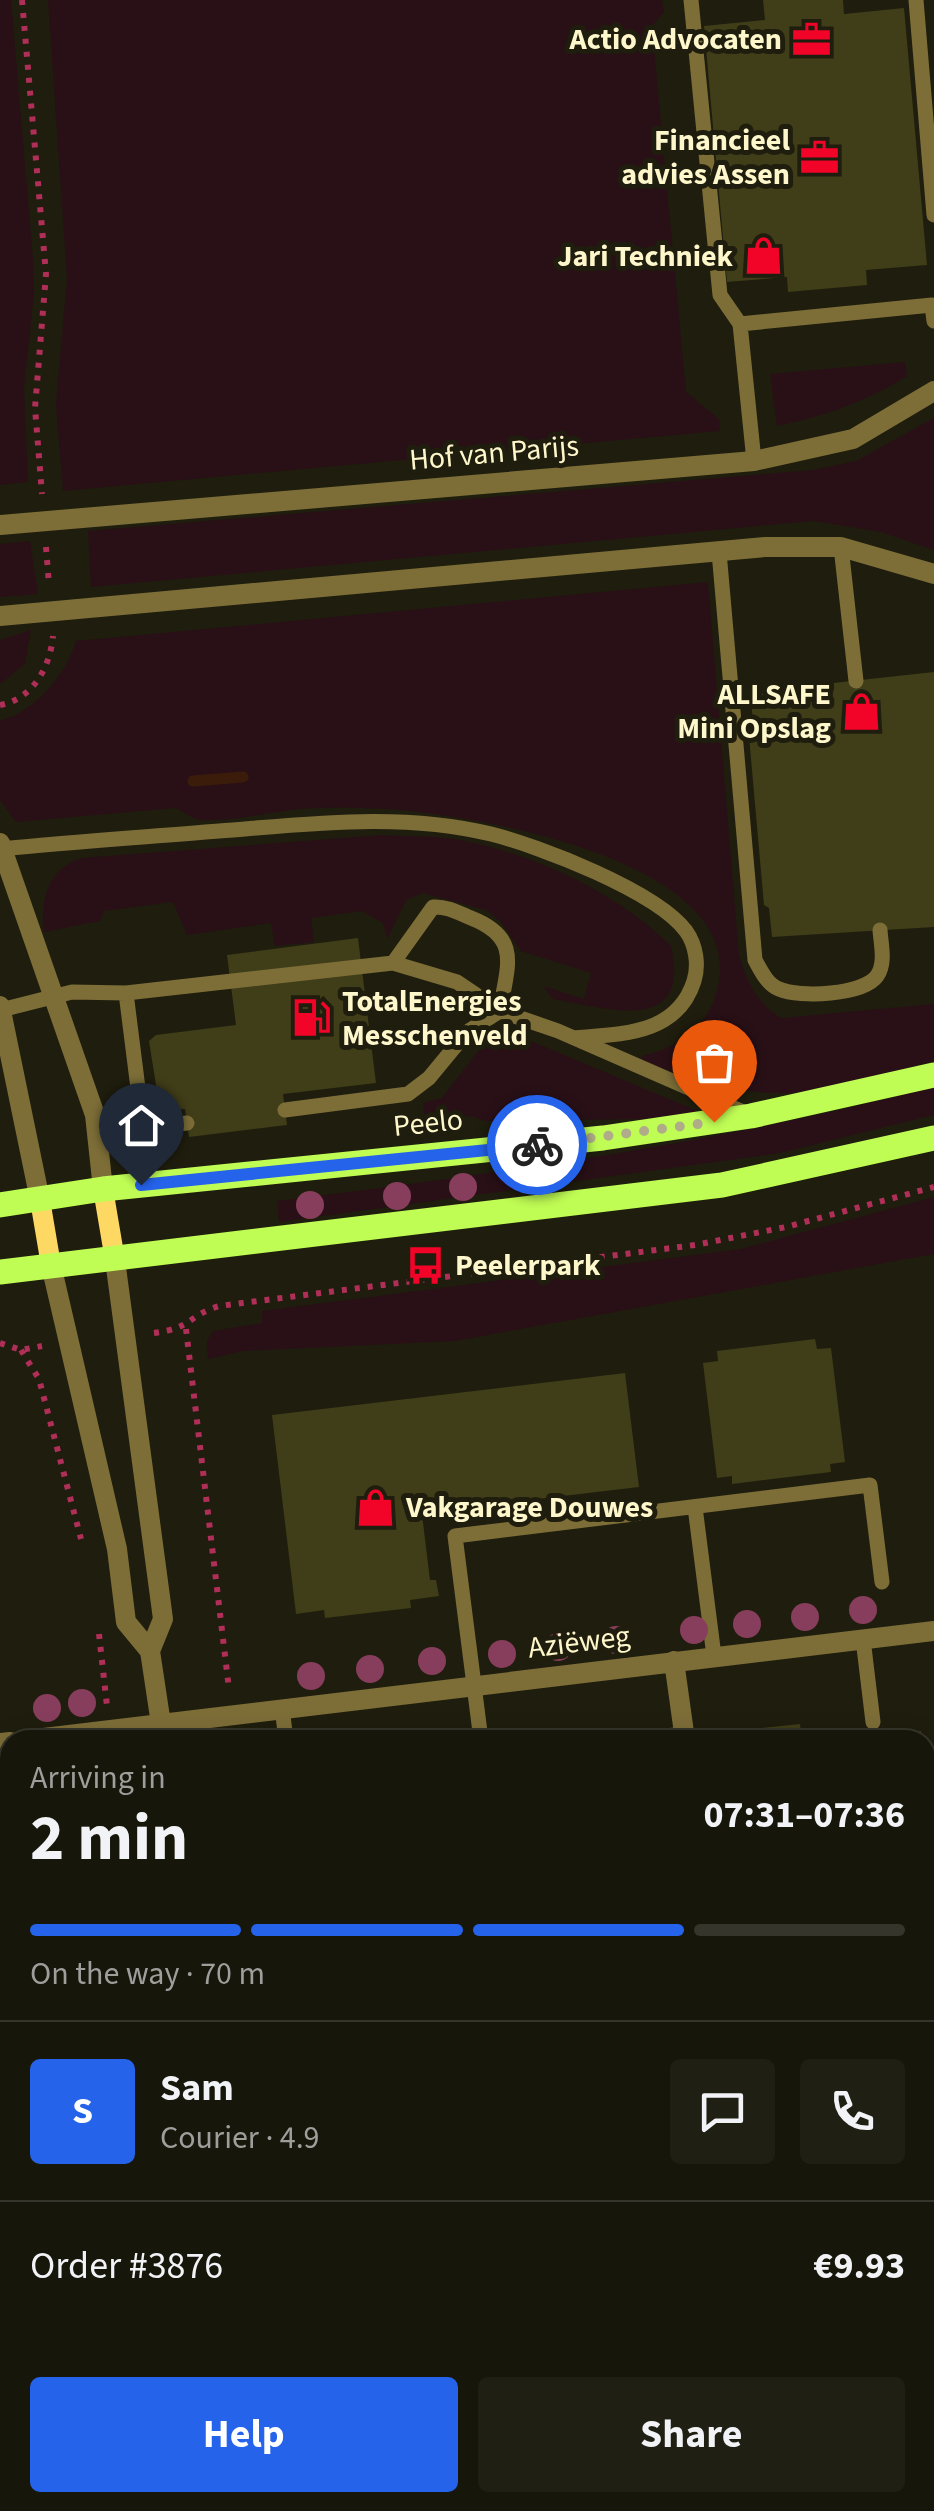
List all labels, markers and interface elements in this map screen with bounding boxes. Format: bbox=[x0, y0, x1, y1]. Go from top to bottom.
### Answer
place label: Actio Advocaten bbox=[569, 18, 782, 61]
office icon: Actio Advocaten bbox=[791, 18, 833, 60]
place label: Financieel advies Assen bbox=[621, 119, 790, 196]
office icon: Financieel advies Assen bbox=[799, 136, 841, 178]
place label: Jari Techniek bbox=[557, 235, 734, 278]
shop icon: Jari Techniek bbox=[742, 235, 784, 277]
street label: Hof van Parijs bbox=[407, 424, 581, 482]
place label: ALLSAFE Mini Opslag bbox=[677, 673, 831, 750]
shop icon: ALLSAFE Mini Opslag bbox=[840, 690, 882, 732]
place label: TotalEnergies Messchenveld bbox=[342, 980, 528, 1057]
fuel station icon: TotalEnergies Messchenveld bbox=[291, 997, 333, 1039]
pin bbox=[672, 1020, 757, 1123]
icon: bag bbox=[687, 1035, 742, 1090]
pin bbox=[99, 1083, 184, 1186]
courier bbox=[487, 1095, 587, 1195]
icon: home bbox=[114, 1098, 169, 1153]
street label: Peelo bbox=[391, 1098, 465, 1148]
icon: bike bbox=[510, 1118, 565, 1173]
bus stop icon: Peelerpark bbox=[404, 1244, 446, 1286]
place label: Peelerpark bbox=[455, 1244, 601, 1287]
shop icon: Vakgarage Douwes bbox=[355, 1486, 397, 1528]
place label: Vakgarage Douwes bbox=[405, 1486, 653, 1529]
street label: Aziëweg bbox=[525, 1614, 633, 1670]
text: Arriving in bbox=[30, 1755, 166, 1801]
text: 07:31–07:36 bbox=[703, 1788, 905, 1842]
text: 2 min bbox=[30, 1792, 188, 1885]
text: On the way · 70 m bbox=[30, 1951, 265, 1997]
button: chat bbox=[670, 2059, 775, 2164]
button: phone bbox=[800, 2059, 905, 2164]
text: Sam bbox=[160, 2061, 234, 2115]
text: S bbox=[72, 2084, 93, 2138]
text: Courier · 4.9 bbox=[160, 2115, 320, 2161]
text: Order #3876 bbox=[30, 2239, 223, 2293]
text: €9.93 bbox=[813, 2239, 905, 2293]
button: Help bbox=[30, 2377, 458, 2492]
button: Share bbox=[478, 2377, 905, 2492]

